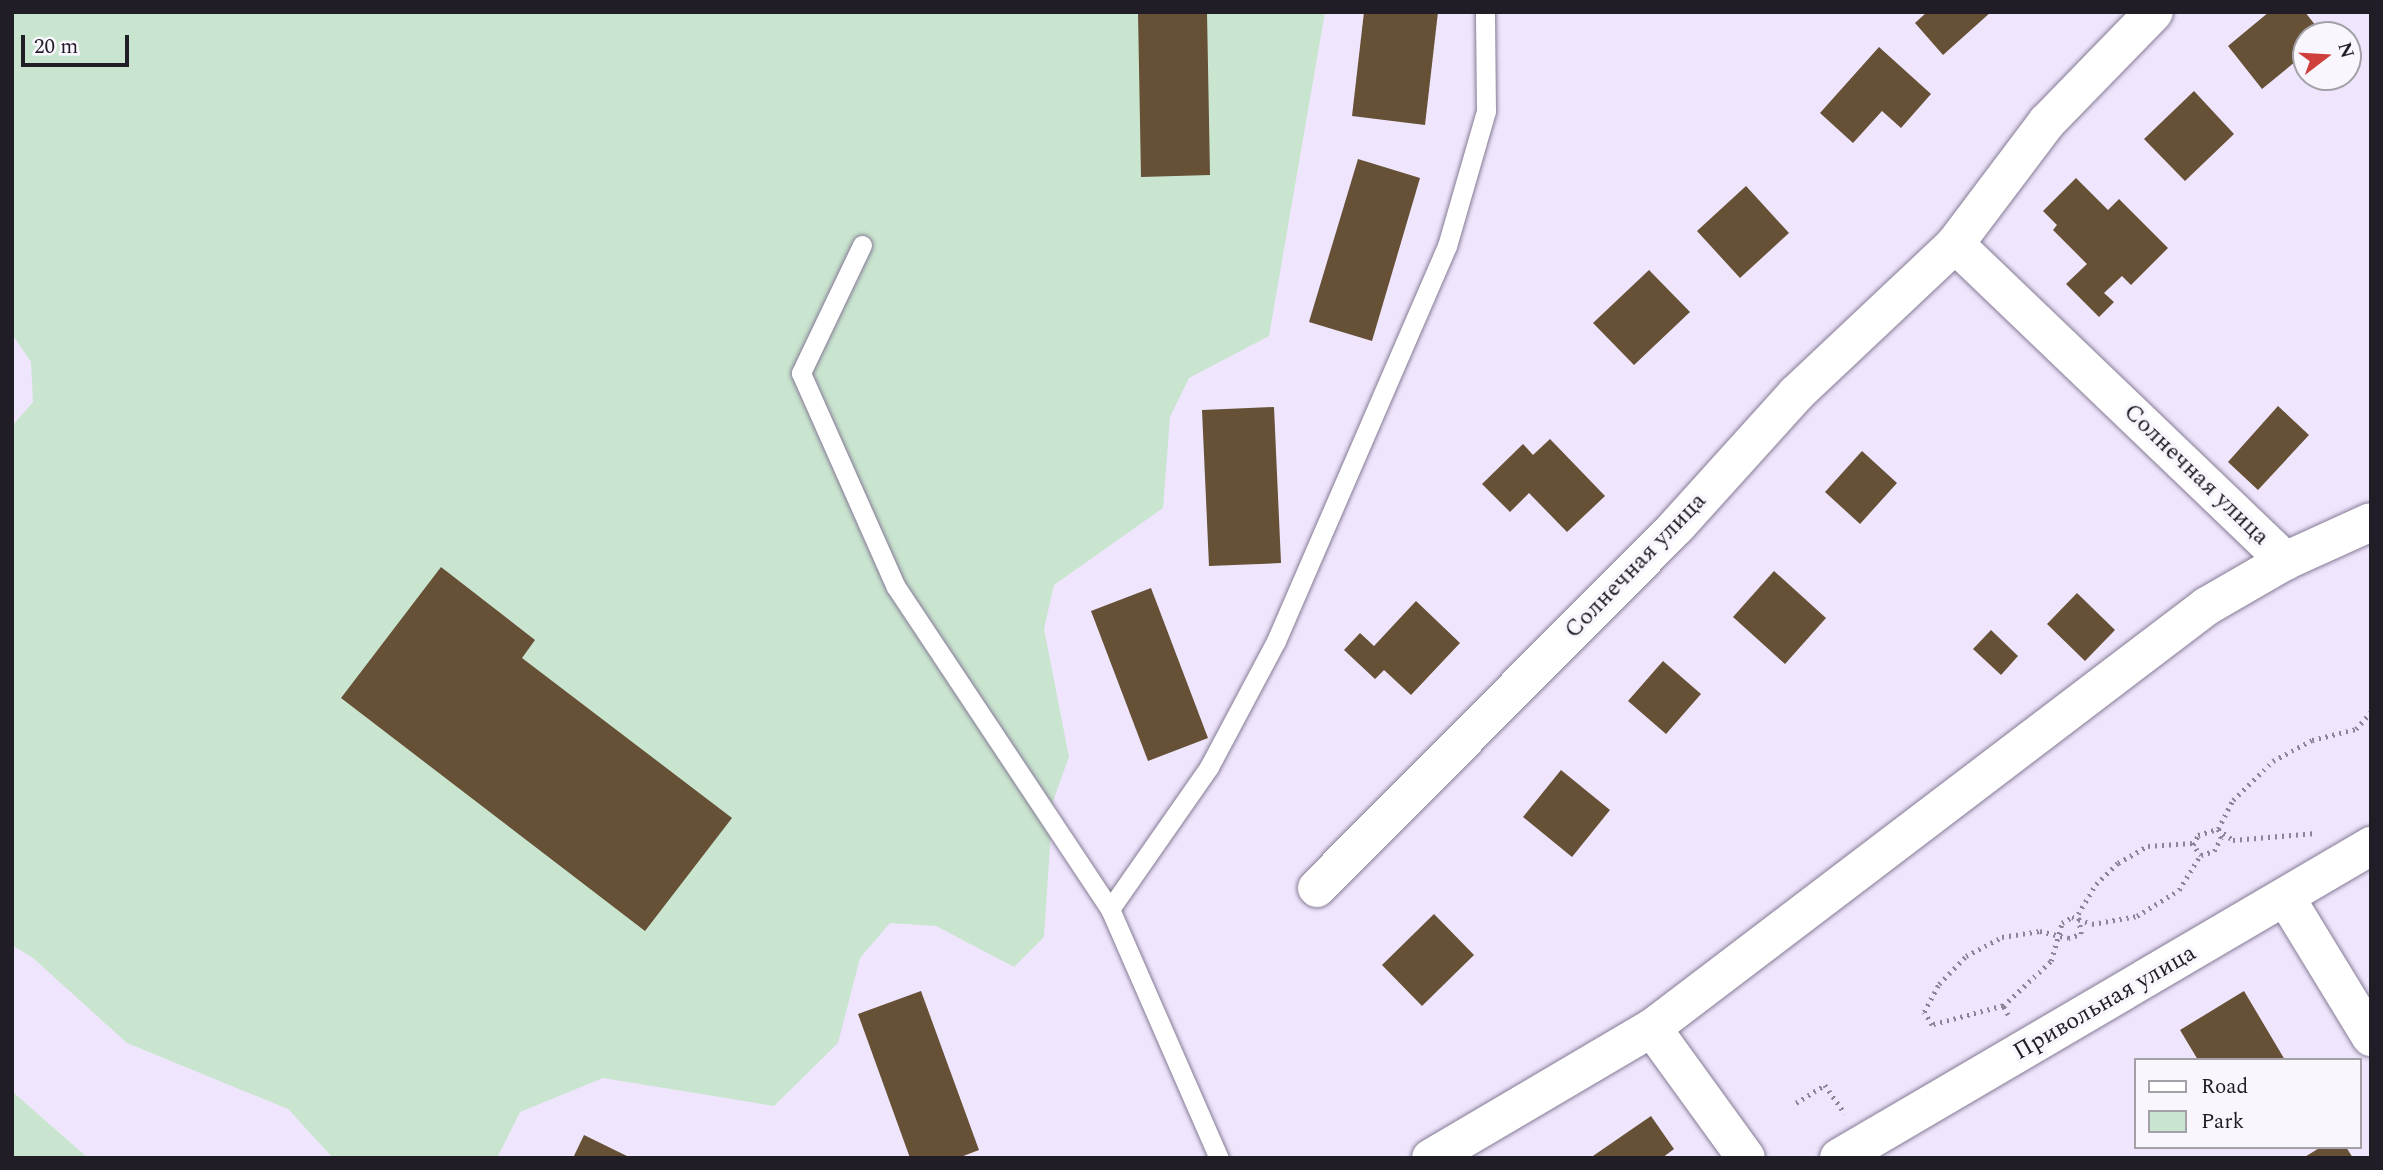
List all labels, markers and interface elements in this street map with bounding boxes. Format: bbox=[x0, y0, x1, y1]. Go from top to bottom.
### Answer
scale bar bbox=[24, 21, 133, 65]
north arrow bbox=[2292, 21, 2362, 91]
text: 20 m bbox=[34, 31, 78, 63]
text: N bbox=[2330, 39, 2362, 62]
street label: Солнечная улица bbox=[2117, 398, 2275, 552]
street label: Солнечная улица bbox=[1559, 487, 1713, 645]
street label: Привольная улица bbox=[2009, 939, 2201, 1067]
legend bbox=[2134, 1058, 2362, 1149]
text: Road bbox=[2201, 1071, 2248, 1103]
text: Park bbox=[2201, 1106, 2244, 1138]

